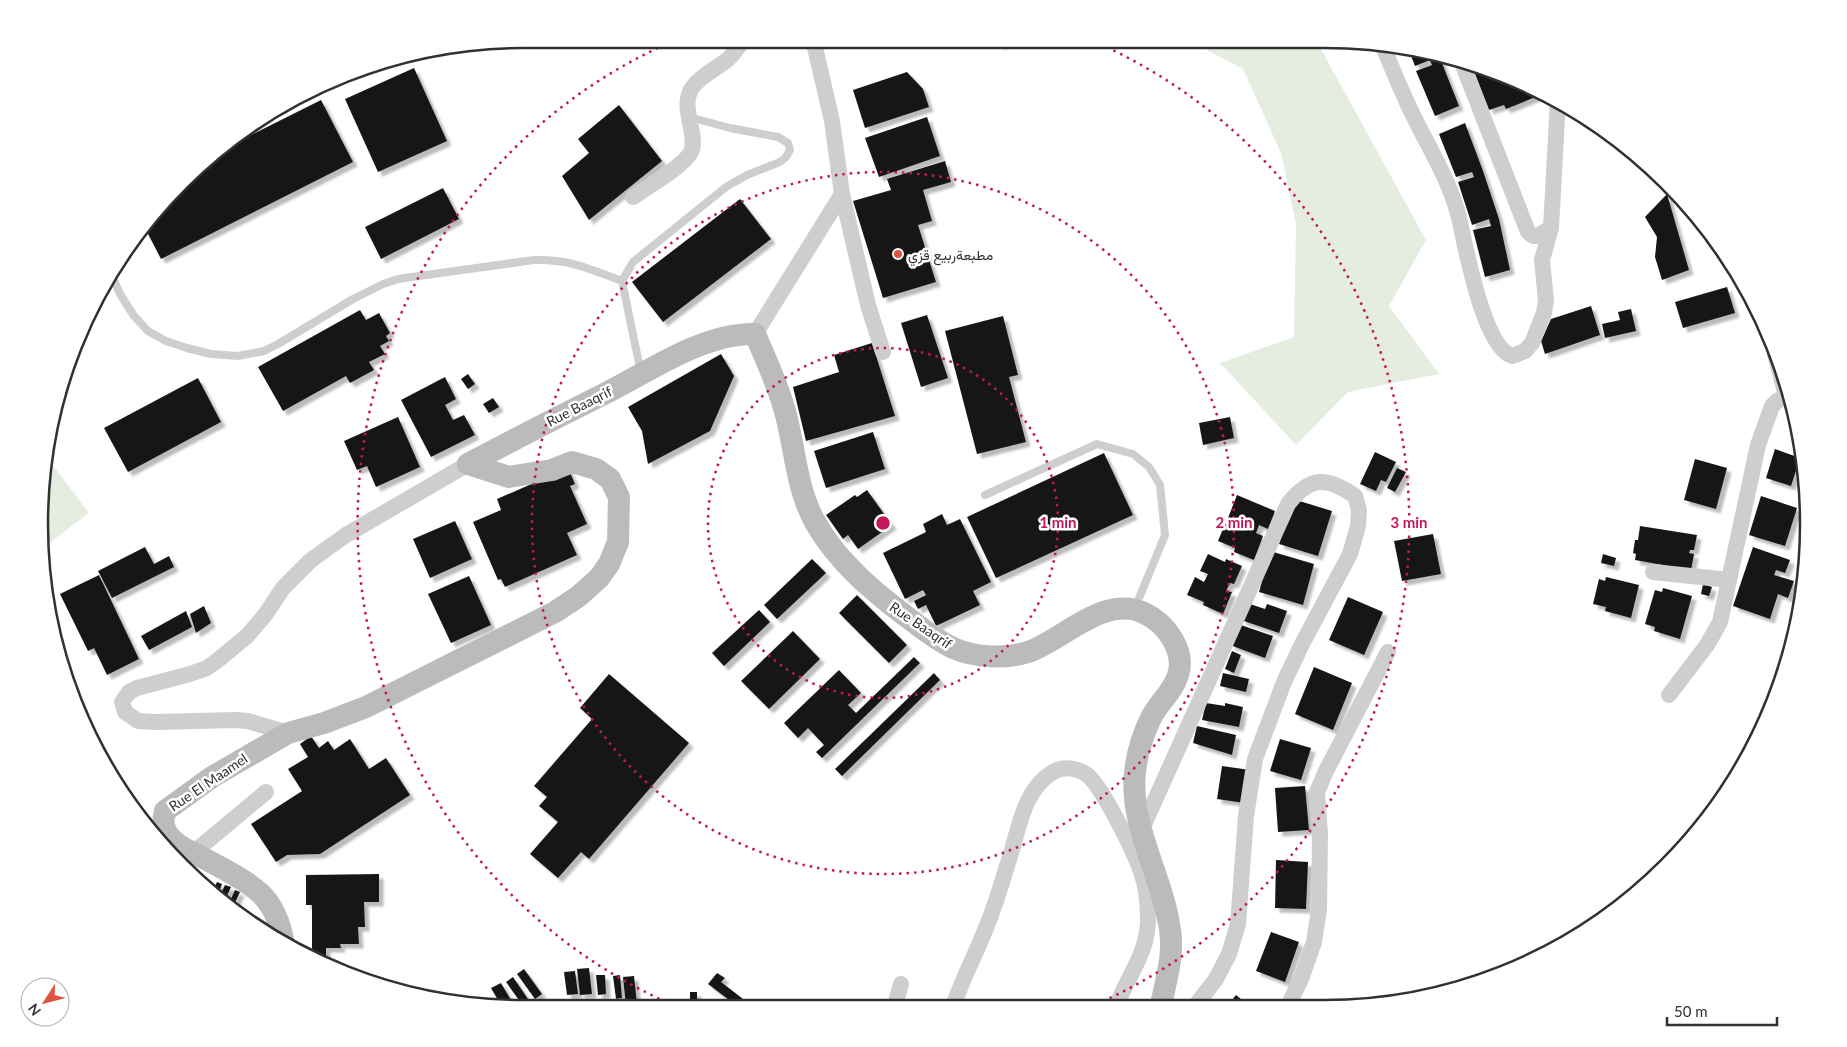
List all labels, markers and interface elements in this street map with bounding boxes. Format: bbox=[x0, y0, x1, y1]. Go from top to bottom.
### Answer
place label: مطبعةربيع قزي bbox=[908, 246, 993, 267]
marker: مطبعةربيع قزي bbox=[892, 248, 904, 260]
street label: Rue Baaqrif bbox=[543, 382, 615, 430]
text: 1 min bbox=[1039, 513, 1077, 531]
text: 2 min bbox=[1215, 513, 1253, 531]
text: 3 min bbox=[1390, 513, 1428, 531]
centre of rings bbox=[874, 514, 892, 532]
street label: Rue Baaqrif bbox=[887, 598, 955, 652]
street label: Rue El Maamel bbox=[165, 749, 251, 815]
north arrow bbox=[20, 977, 70, 1027]
scale bar bbox=[1667, 994, 1777, 1026]
text: N bbox=[24, 1001, 44, 1019]
text: 50 m bbox=[1674, 1002, 1708, 1020]

